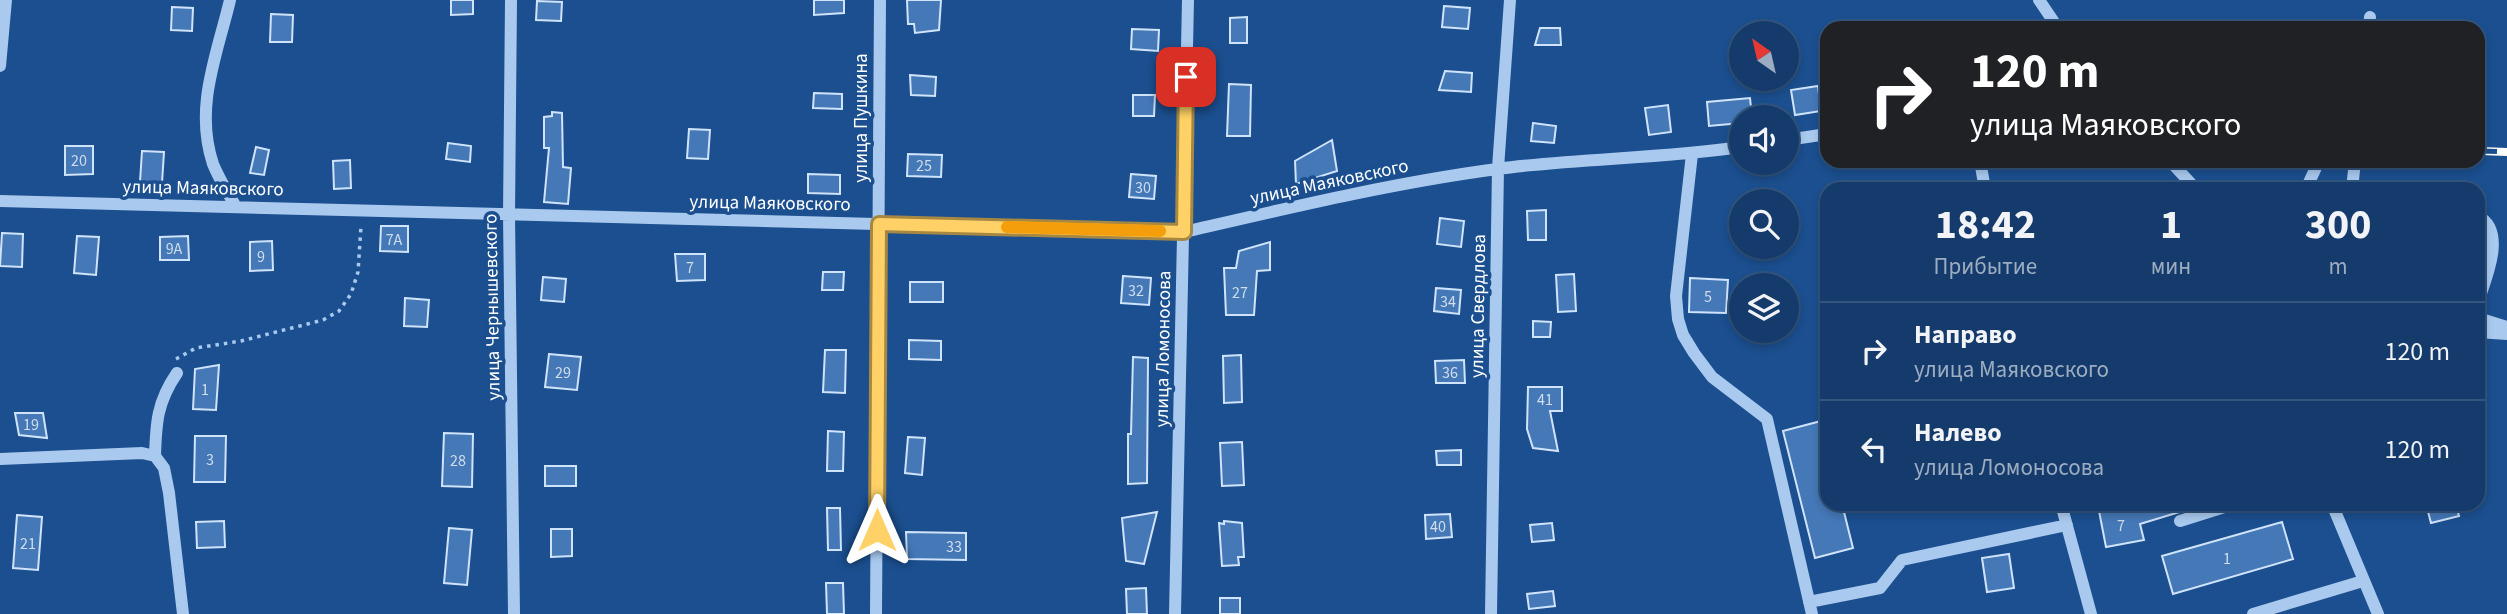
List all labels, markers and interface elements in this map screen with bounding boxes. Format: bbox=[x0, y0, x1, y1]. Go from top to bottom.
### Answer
north arrow bbox=[1729, 21, 1799, 91]
map controls bbox=[1729, 21, 1799, 343]
text: 120 m bbox=[1970, 37, 2099, 107]
pin bbox=[1156, 47, 1216, 107]
icon: right bbox=[1855, 49, 1946, 140]
street label: улица Пушкина bbox=[848, 53, 875, 183]
icon: arrive bbox=[1167, 58, 1205, 96]
text: улица Маяковского bbox=[1970, 102, 2241, 148]
button: sound bbox=[1729, 105, 1799, 175]
house number: 20 bbox=[71, 150, 87, 172]
street label: улица Маяковского bbox=[1248, 153, 1411, 212]
house number: 25 bbox=[916, 155, 932, 177]
street label: улица Маяковского bbox=[122, 174, 284, 203]
house number: 30 bbox=[1135, 177, 1151, 199]
street label: улица Маяковского bbox=[689, 189, 851, 218]
button: search bbox=[1729, 189, 1799, 259]
text: 18:42 bbox=[1935, 195, 2036, 255]
text: 1 bbox=[2160, 195, 2182, 255]
text: 300 bbox=[2305, 195, 2371, 255]
street label: улица Чернышевского bbox=[477, 213, 508, 401]
house number: 7А bbox=[386, 229, 403, 251]
street label: улица Свердлова bbox=[1464, 234, 1493, 378]
house number: 9А bbox=[166, 238, 183, 260]
house number: 9 bbox=[257, 246, 265, 268]
text: Прибытие bbox=[1934, 250, 2037, 283]
text: мин bbox=[2151, 250, 2191, 283]
text: m bbox=[2329, 250, 2348, 283]
house number: 7 bbox=[686, 257, 694, 279]
street label: улица Ломоносова bbox=[1149, 270, 1178, 428]
button: layers bbox=[1729, 273, 1799, 343]
house number: 32 bbox=[1128, 280, 1144, 302]
house number: 27 bbox=[1232, 282, 1248, 304]
house number: 5 bbox=[1704, 286, 1712, 308]
house number: 34 bbox=[1440, 291, 1456, 313]
text: Направо bbox=[1914, 316, 2017, 353]
icon: right bbox=[1855, 332, 1893, 370]
text: 120 m bbox=[2384, 333, 2450, 370]
text: улица Маяковского bbox=[1914, 353, 2109, 386]
house number: 29 bbox=[555, 362, 571, 384]
house number: 36 bbox=[1442, 362, 1458, 384]
house number: 1 bbox=[201, 379, 209, 401]
house number: 41 bbox=[1537, 389, 1553, 411]
house number: 19 bbox=[23, 414, 39, 436]
text: Налево bbox=[1914, 414, 2002, 451]
icon: left bbox=[1855, 430, 1893, 468]
text: 120 m bbox=[2384, 431, 2450, 468]
house number: 3 bbox=[206, 449, 214, 471]
house number: 28 bbox=[450, 450, 466, 472]
text: улица Ломоносова bbox=[1914, 451, 2104, 484]
position arrow bbox=[840, 493, 914, 567]
house number: 7 bbox=[2117, 515, 2125, 537]
house number: 40 bbox=[1430, 516, 1446, 538]
house number: 21 bbox=[20, 533, 36, 555]
house number: 33 bbox=[946, 536, 962, 558]
house number: 1 bbox=[2223, 548, 2231, 570]

